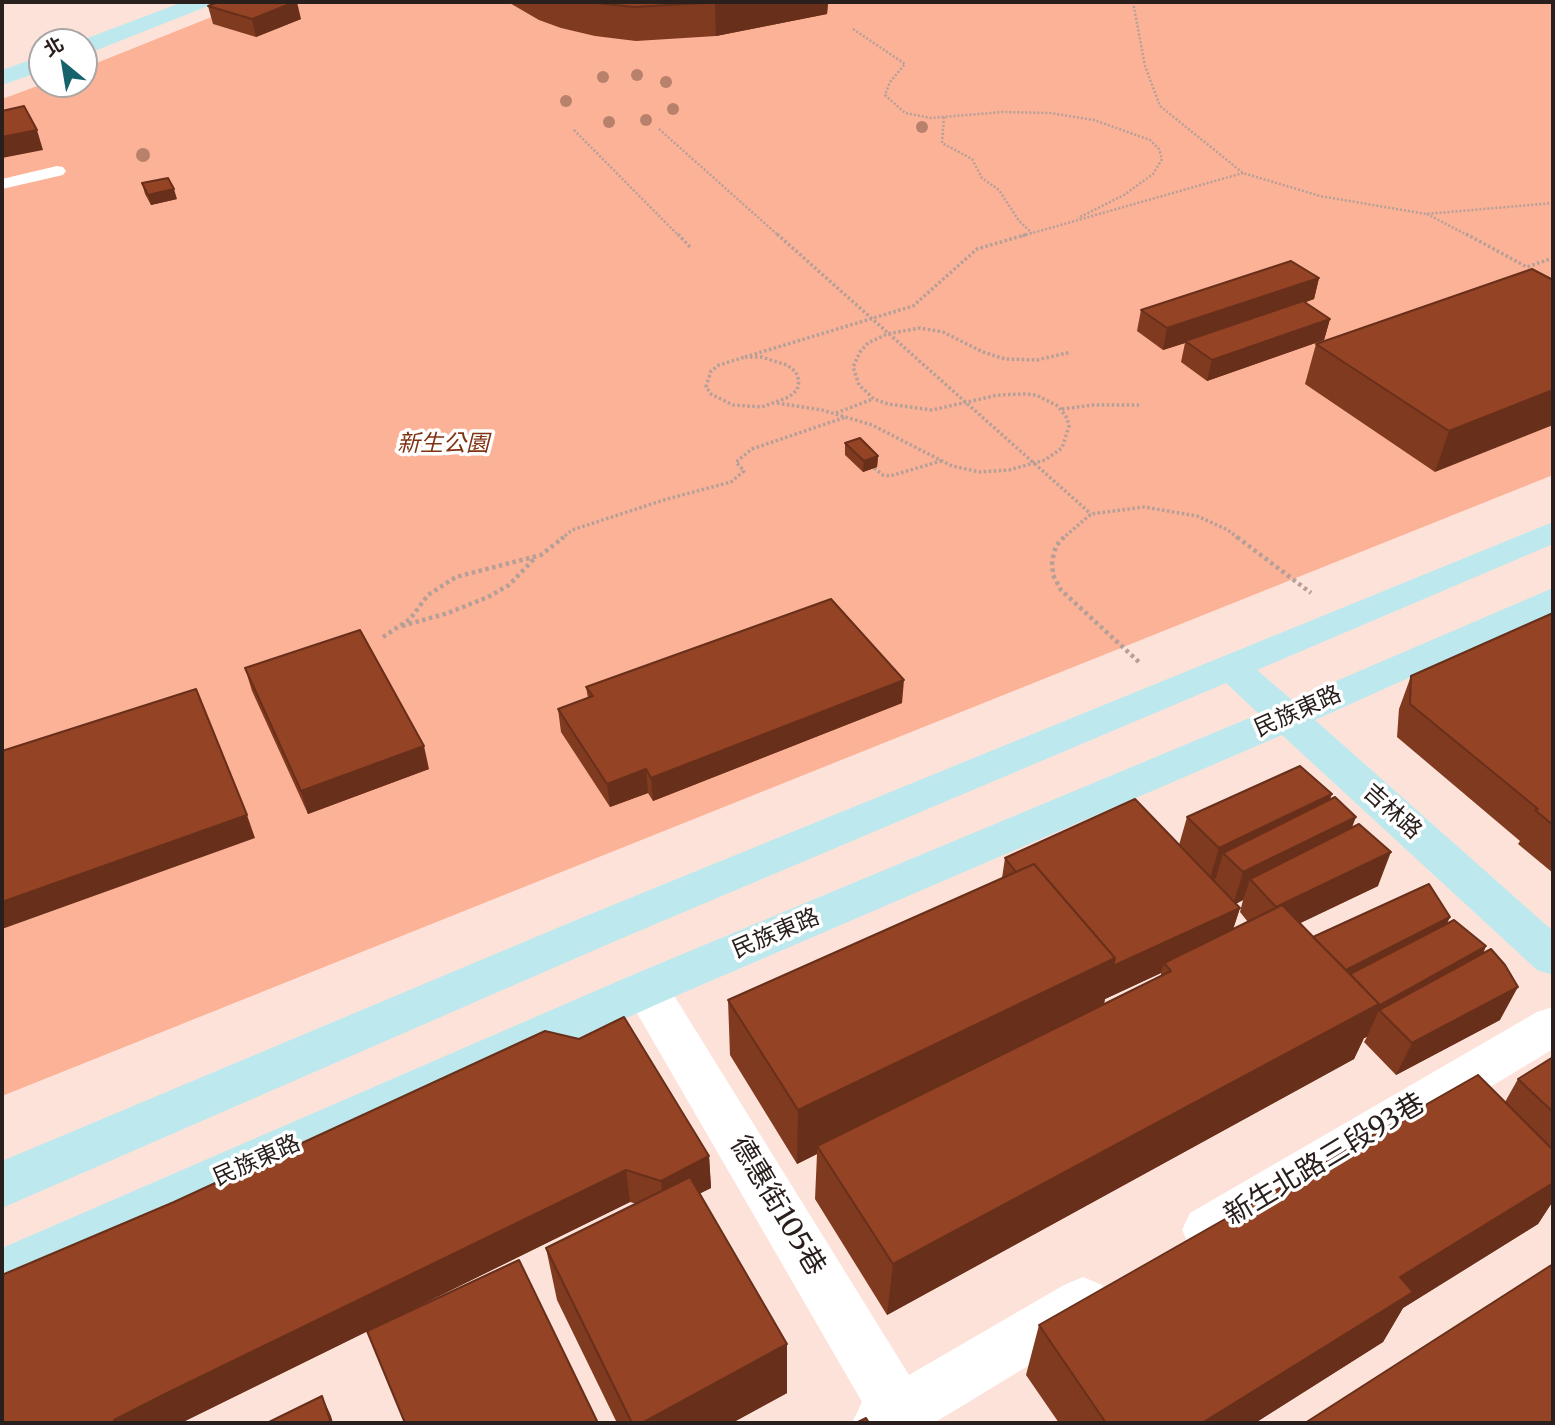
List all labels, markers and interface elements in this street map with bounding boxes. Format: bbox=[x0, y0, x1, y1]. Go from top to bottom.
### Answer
north arrow bbox=[28, 28, 98, 98]
text: 北 bbox=[39, 31, 68, 62]
park label: 新生公園 bbox=[397, 430, 489, 458]
street label: 民族東路 bbox=[1250, 681, 1346, 743]
street label: 吉林路 bbox=[1357, 779, 1427, 845]
street label: 民族東路 bbox=[728, 903, 824, 965]
street label: 新生北路三段93巷 bbox=[1219, 1087, 1431, 1233]
street label: 民族東路 bbox=[209, 1130, 305, 1192]
street label: 德惠街105巷 bbox=[722, 1130, 832, 1282]

